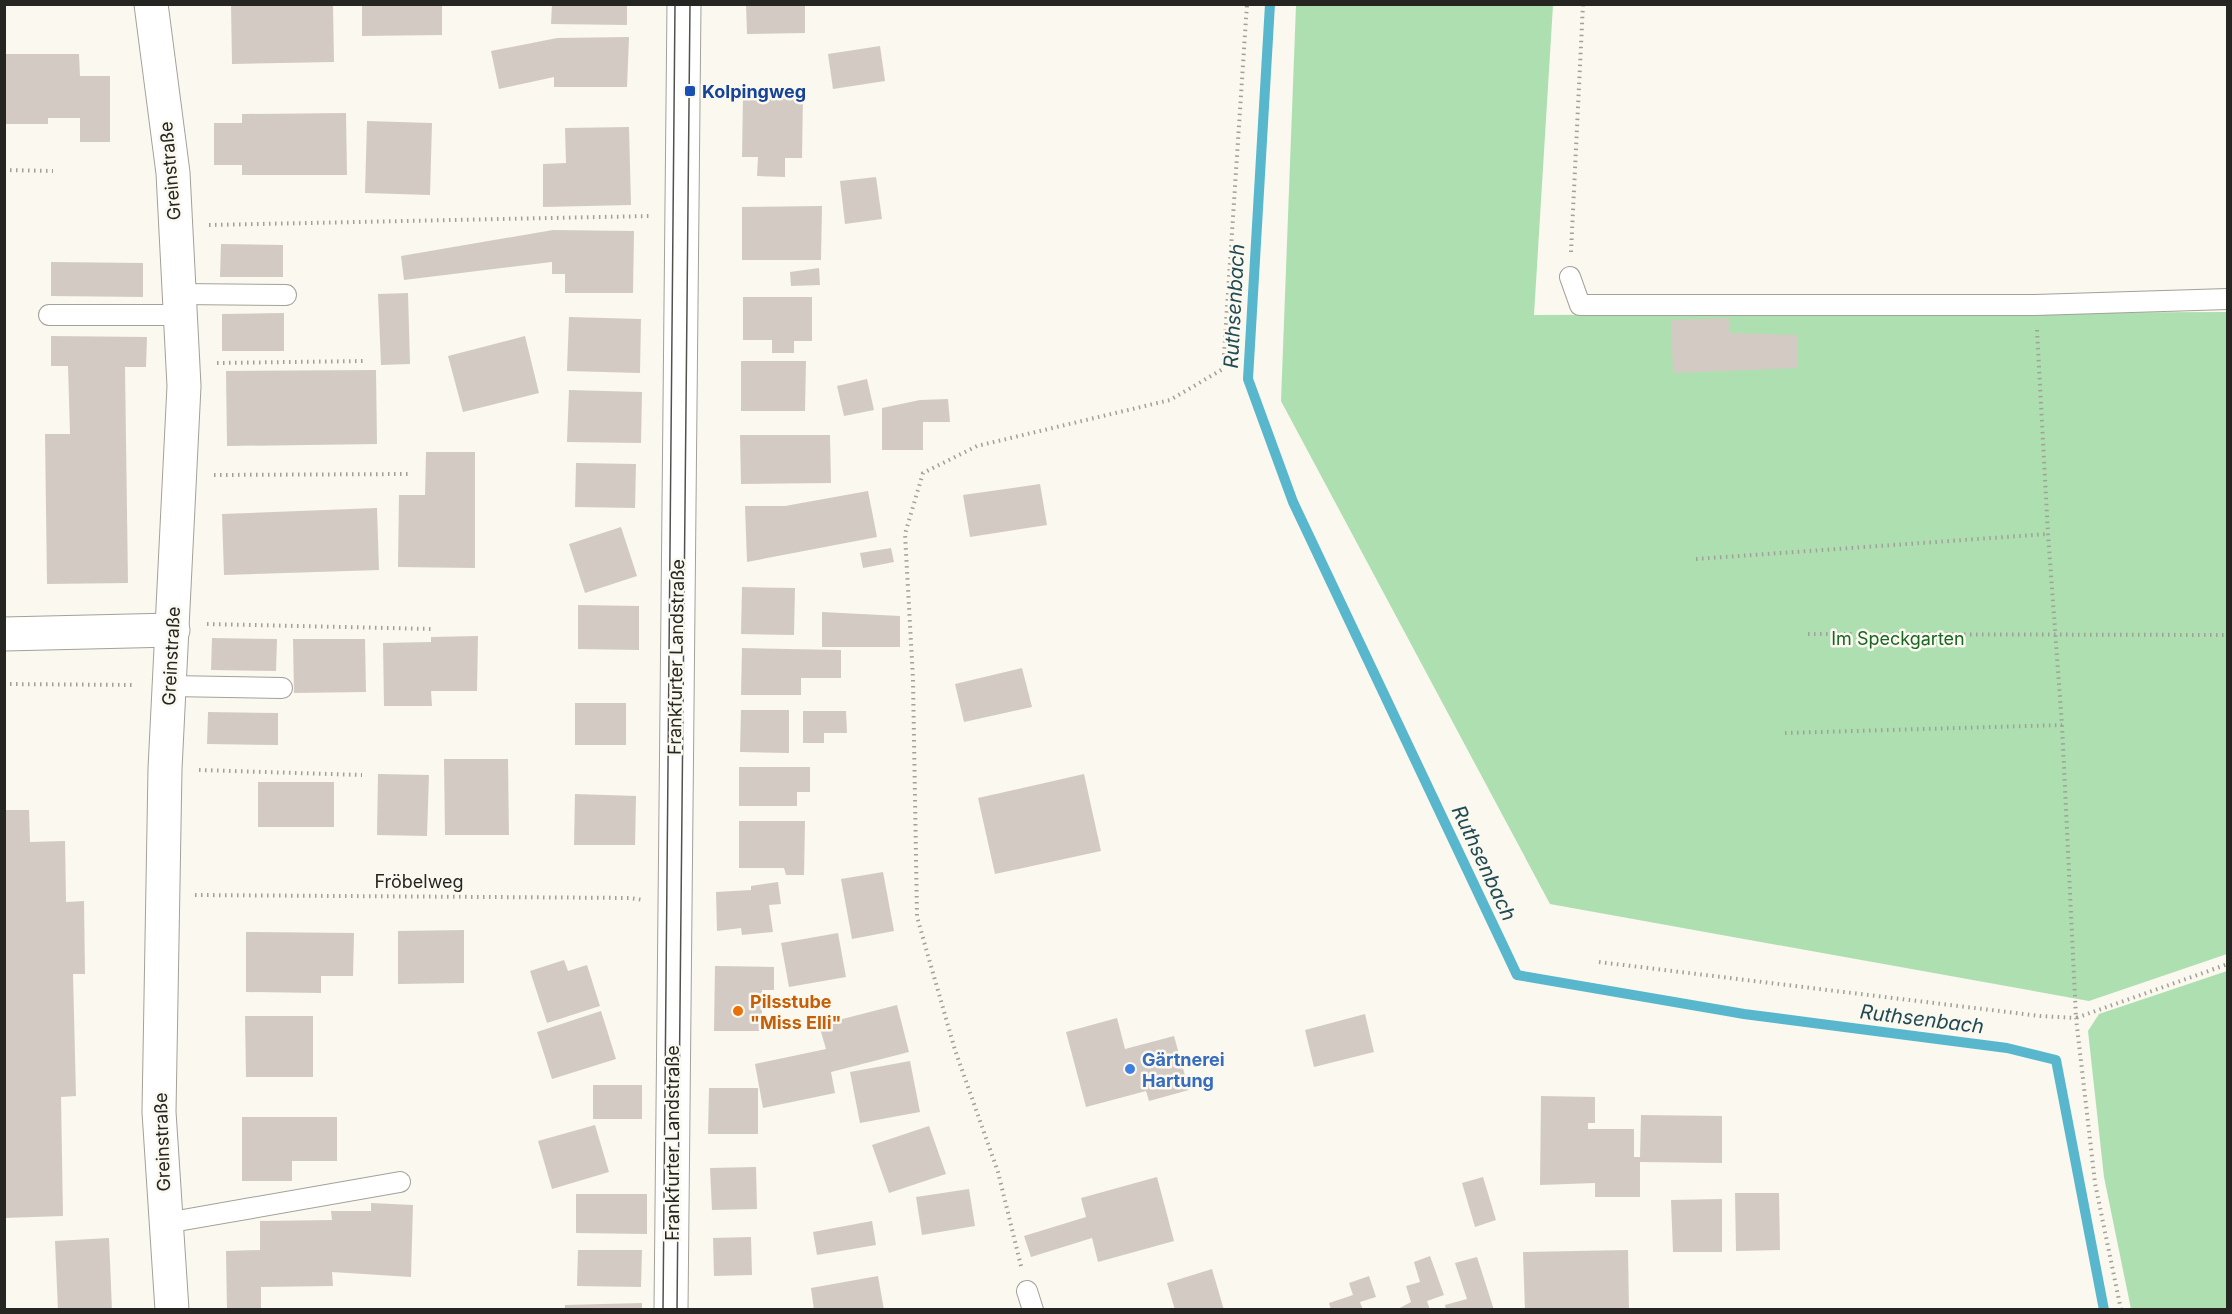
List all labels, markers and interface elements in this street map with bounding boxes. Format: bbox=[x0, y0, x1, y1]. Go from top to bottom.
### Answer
place label: Kolpingweg bbox=[702, 81, 806, 102]
marker: Kolpingweg bbox=[683, 84, 697, 98]
street label: Greinstraße bbox=[155, 121, 185, 221]
water label: Ruthsenbach bbox=[1219, 243, 1249, 369]
street label: Frankfurter Landstraße bbox=[664, 559, 688, 755]
street label: Greinstraße bbox=[158, 606, 184, 706]
park label: Im Speckgarten bbox=[1831, 628, 1965, 649]
water label: Ruthsenbach bbox=[1447, 801, 1521, 925]
street label: Fröbelweg bbox=[374, 871, 464, 892]
place label: Pilsstube "Miss Elli" bbox=[750, 991, 842, 1033]
water label: Ruthsenbach bbox=[1859, 999, 1985, 1039]
marker: Pilsstube "Miss Elli" bbox=[731, 1004, 745, 1018]
street label: Frankfurter Landstraße bbox=[662, 1045, 683, 1241]
place label: Gärtnerei Hartung bbox=[1142, 1049, 1225, 1091]
marker: Gärtnerei Hartung bbox=[1123, 1062, 1137, 1076]
street label: Greinstraße bbox=[150, 1092, 174, 1192]

